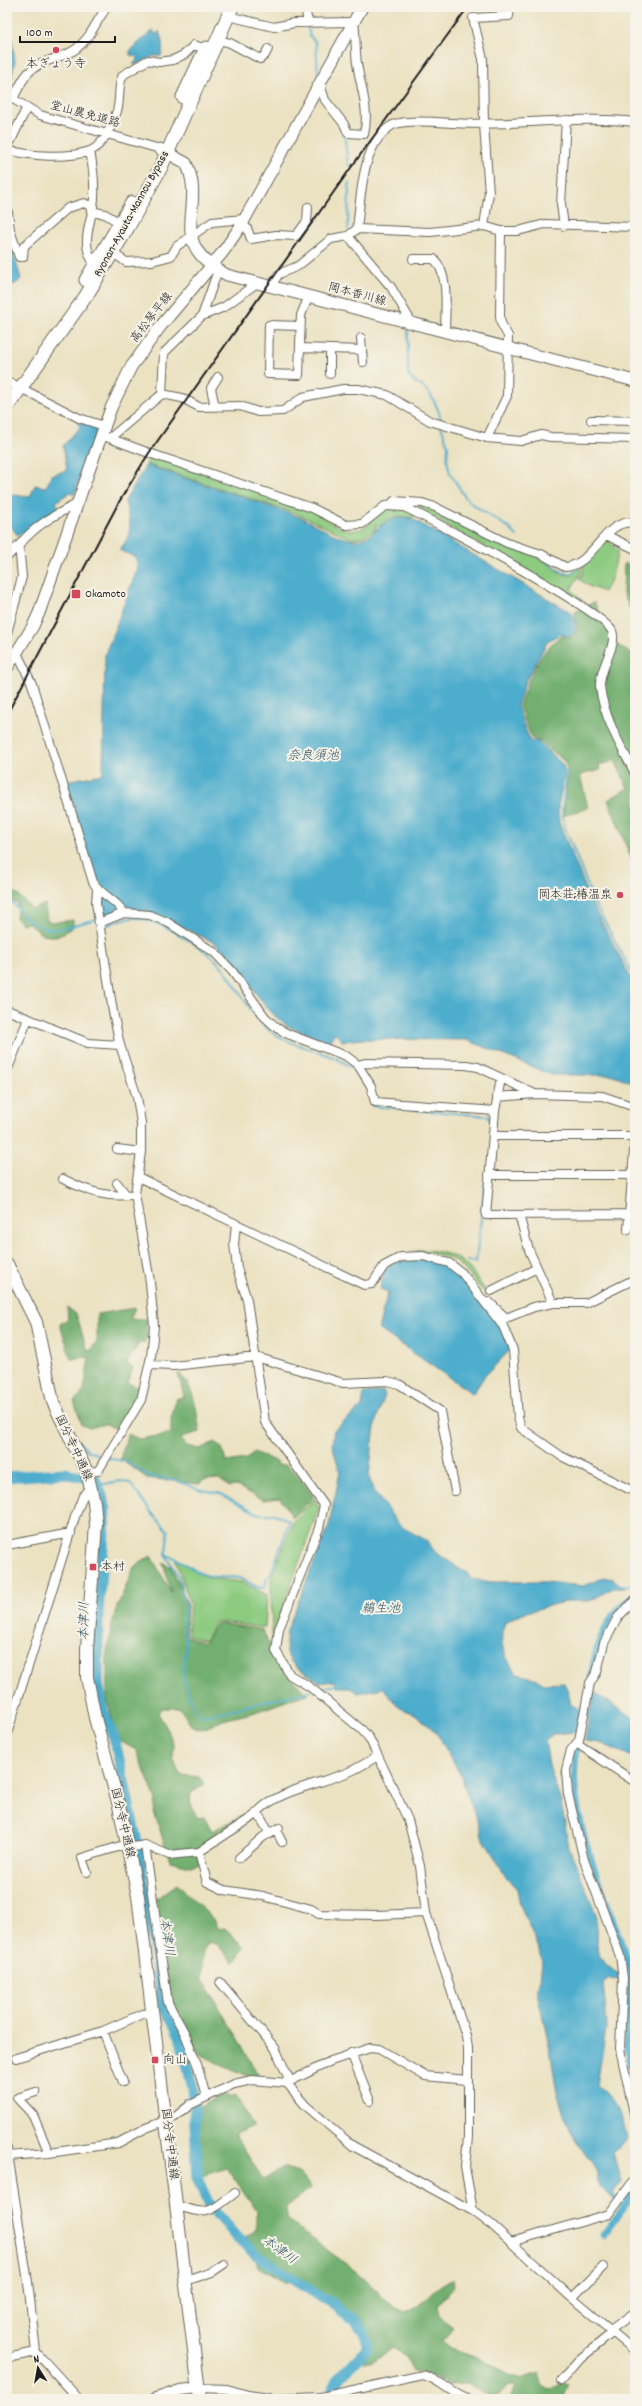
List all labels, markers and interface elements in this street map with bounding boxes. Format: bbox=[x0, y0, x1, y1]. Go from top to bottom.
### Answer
scale bar bbox=[20, 18, 115, 44]
text: 100 m bbox=[26, 25, 53, 42]
marker: 本ぎょう寺 bbox=[51, 45, 61, 55]
place label: 本ぎょう寺 bbox=[26, 56, 86, 73]
street label: 堂山農免道路 bbox=[48, 97, 122, 133]
street label: Ryonan-Ayauta-Mannou Bypass bbox=[90, 148, 174, 280]
street label: 岡本香川線 bbox=[326, 279, 388, 311]
street label: 高松琴平線 bbox=[127, 289, 177, 347]
place label: Okamoto bbox=[85, 586, 126, 603]
marker: Okamoto bbox=[70, 588, 82, 600]
water label: 奈良須池 bbox=[287, 747, 340, 766]
place label: 岡本荘;椿温泉 bbox=[538, 887, 612, 904]
marker: 岡本荘;椿温泉 bbox=[615, 890, 625, 900]
street label: 国分寺中通線 bbox=[50, 1412, 96, 1484]
place label: 本村 bbox=[101, 1559, 125, 1576]
marker: 本村 bbox=[88, 1562, 98, 1572]
water label: 鵜生池 bbox=[361, 1600, 401, 1619]
water label: 本津川 bbox=[75, 1601, 95, 1641]
street label: 国分寺中通線 bbox=[106, 1786, 138, 1860]
water label: 本津川 bbox=[154, 1916, 178, 1958]
place label: 向山 bbox=[163, 2052, 187, 2069]
marker: 向山 bbox=[150, 2055, 160, 2065]
street label: 国分寺中通線 bbox=[156, 2107, 182, 2181]
water label: 本津川 bbox=[258, 2232, 300, 2270]
north arrow bbox=[18, 2348, 58, 2388]
text: N bbox=[32, 2352, 41, 2369]

